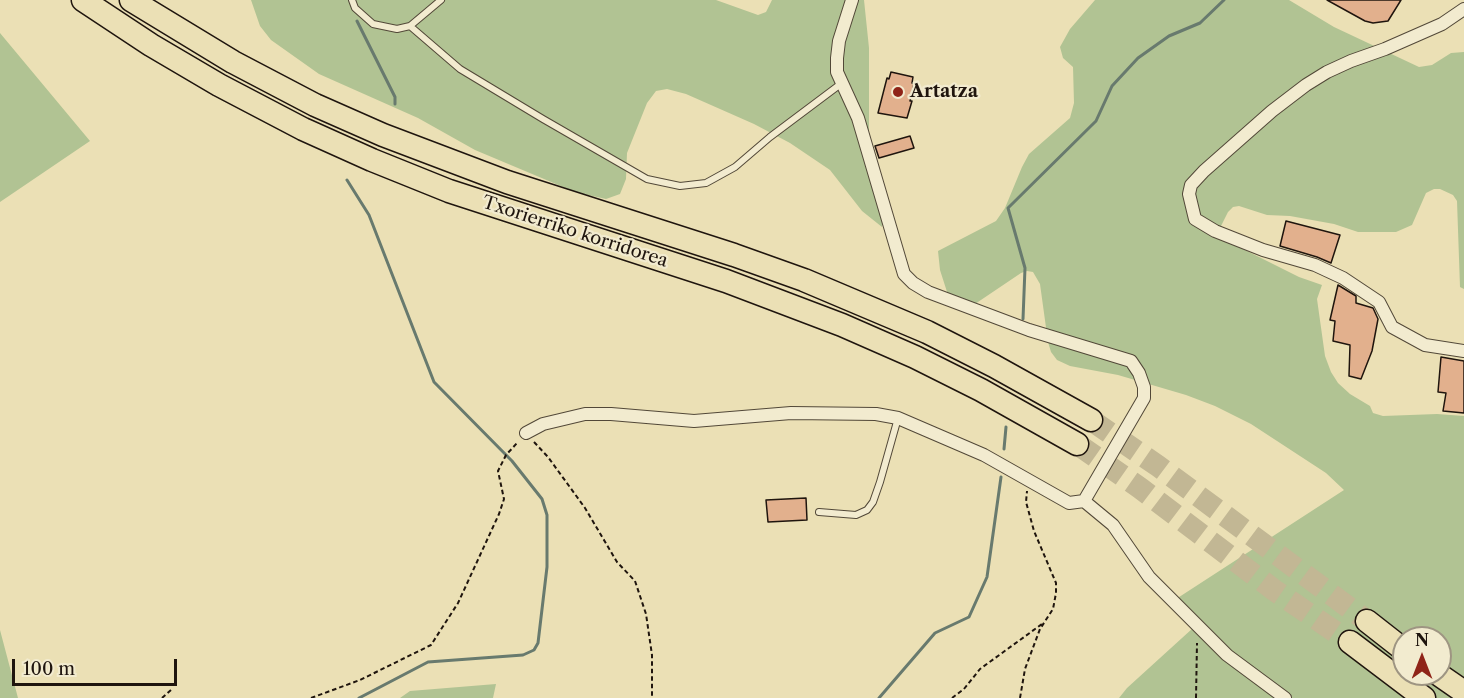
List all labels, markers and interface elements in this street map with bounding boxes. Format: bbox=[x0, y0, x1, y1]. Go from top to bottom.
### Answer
place label: Artatza bbox=[910, 81, 978, 103]
marker: Artatza bbox=[891, 85, 905, 99]
street label: Txorierriko korridorea bbox=[479, 192, 671, 272]
north arrow bbox=[1392, 626, 1452, 686]
text: N bbox=[1415, 630, 1429, 650]
scale bar bbox=[15, 647, 180, 685]
text: 100 m bbox=[23, 658, 75, 680]

